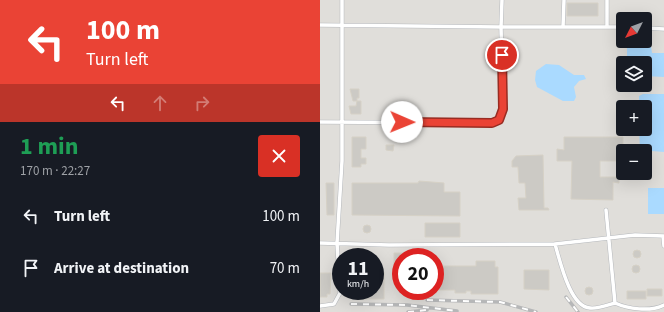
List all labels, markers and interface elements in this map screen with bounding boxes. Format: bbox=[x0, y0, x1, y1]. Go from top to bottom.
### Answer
text: 100 m bbox=[86, 10, 160, 50]
north arrow bbox=[616, 12, 652, 48]
map controls bbox=[616, 12, 652, 180]
icon: left bbox=[20, 16, 72, 68]
pin bbox=[485, 38, 519, 72]
icon: arrive bbox=[491, 44, 513, 66]
text: Turn left bbox=[86, 47, 148, 72]
button: layers bbox=[616, 56, 652, 92]
icon: left bbox=[107, 92, 129, 114]
icon: ahead bbox=[149, 92, 171, 114]
icon: right bbox=[191, 92, 213, 114]
button: + bbox=[616, 100, 652, 136]
position arrow bbox=[381, 101, 423, 143]
text: 1 min bbox=[20, 129, 78, 164]
button: close bbox=[258, 135, 300, 177]
button: − bbox=[616, 144, 652, 180]
text: 170 m · 22:27 bbox=[20, 162, 90, 180]
icon: left bbox=[20, 205, 42, 227]
text: Turn left bbox=[54, 206, 110, 227]
text: 100 m bbox=[262, 206, 300, 227]
speed limit sign: 20 bbox=[392, 248, 444, 300]
text: 11 bbox=[347, 255, 369, 283]
icon: arrive bbox=[20, 257, 42, 279]
text: Arrive at destination bbox=[54, 258, 189, 279]
text: 70 m bbox=[270, 258, 300, 279]
text: km/h bbox=[347, 277, 369, 291]

